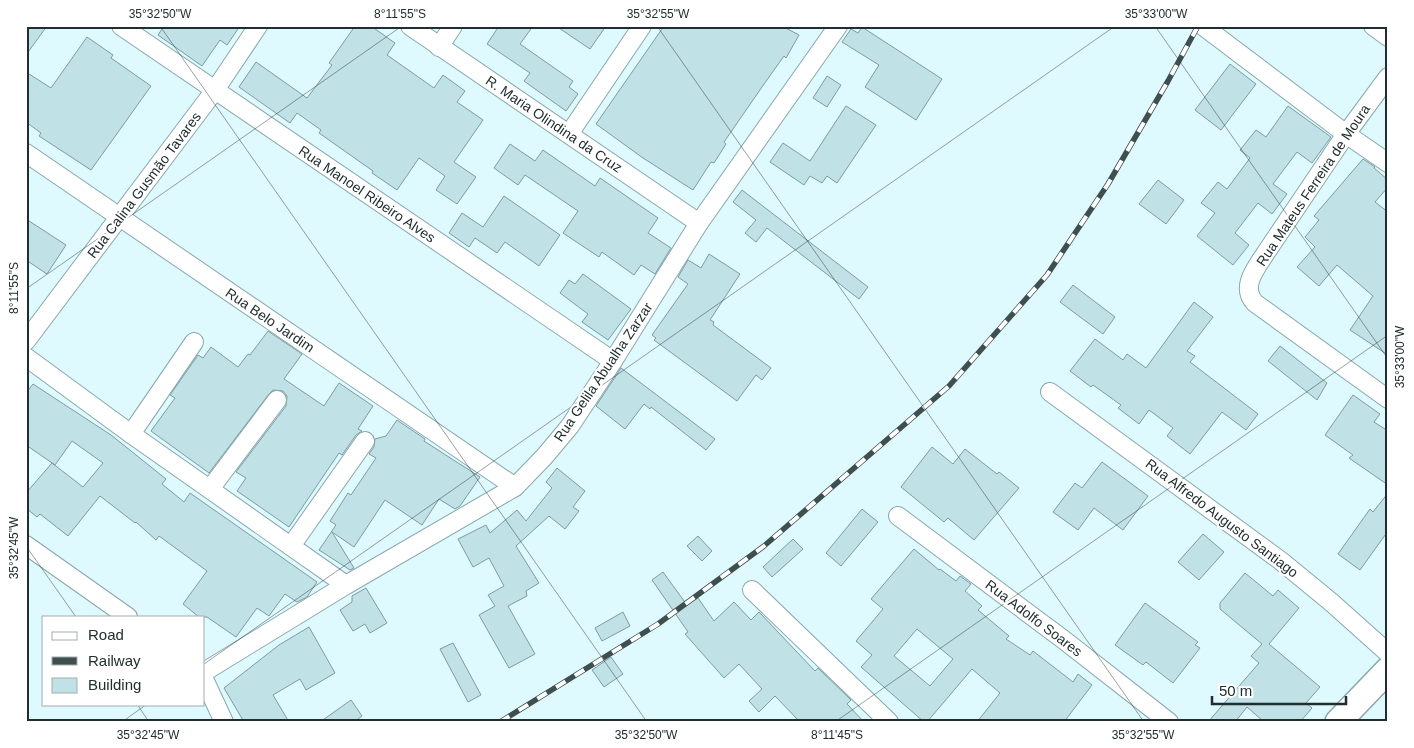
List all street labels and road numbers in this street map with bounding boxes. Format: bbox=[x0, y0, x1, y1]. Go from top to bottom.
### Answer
street label: R. Maria Olindina da Cruz bbox=[483, 72, 625, 176]
street label: Rua Mateus Ferreira de Moura bbox=[1253, 101, 1373, 269]
street label: Rua Calina Gusmão Tavares bbox=[84, 109, 204, 261]
street label: Rua Manoel Ribeiro Alves bbox=[296, 142, 438, 246]
street label: Rua Belo Jardim bbox=[223, 284, 317, 356]
street label: Rua Gelila Abualha Zarzar bbox=[550, 299, 656, 445]
street label: Rua Alfredo Augusto Santiago bbox=[1143, 455, 1302, 581]
street label: Rua Adolfo Soares bbox=[983, 576, 1085, 660]

